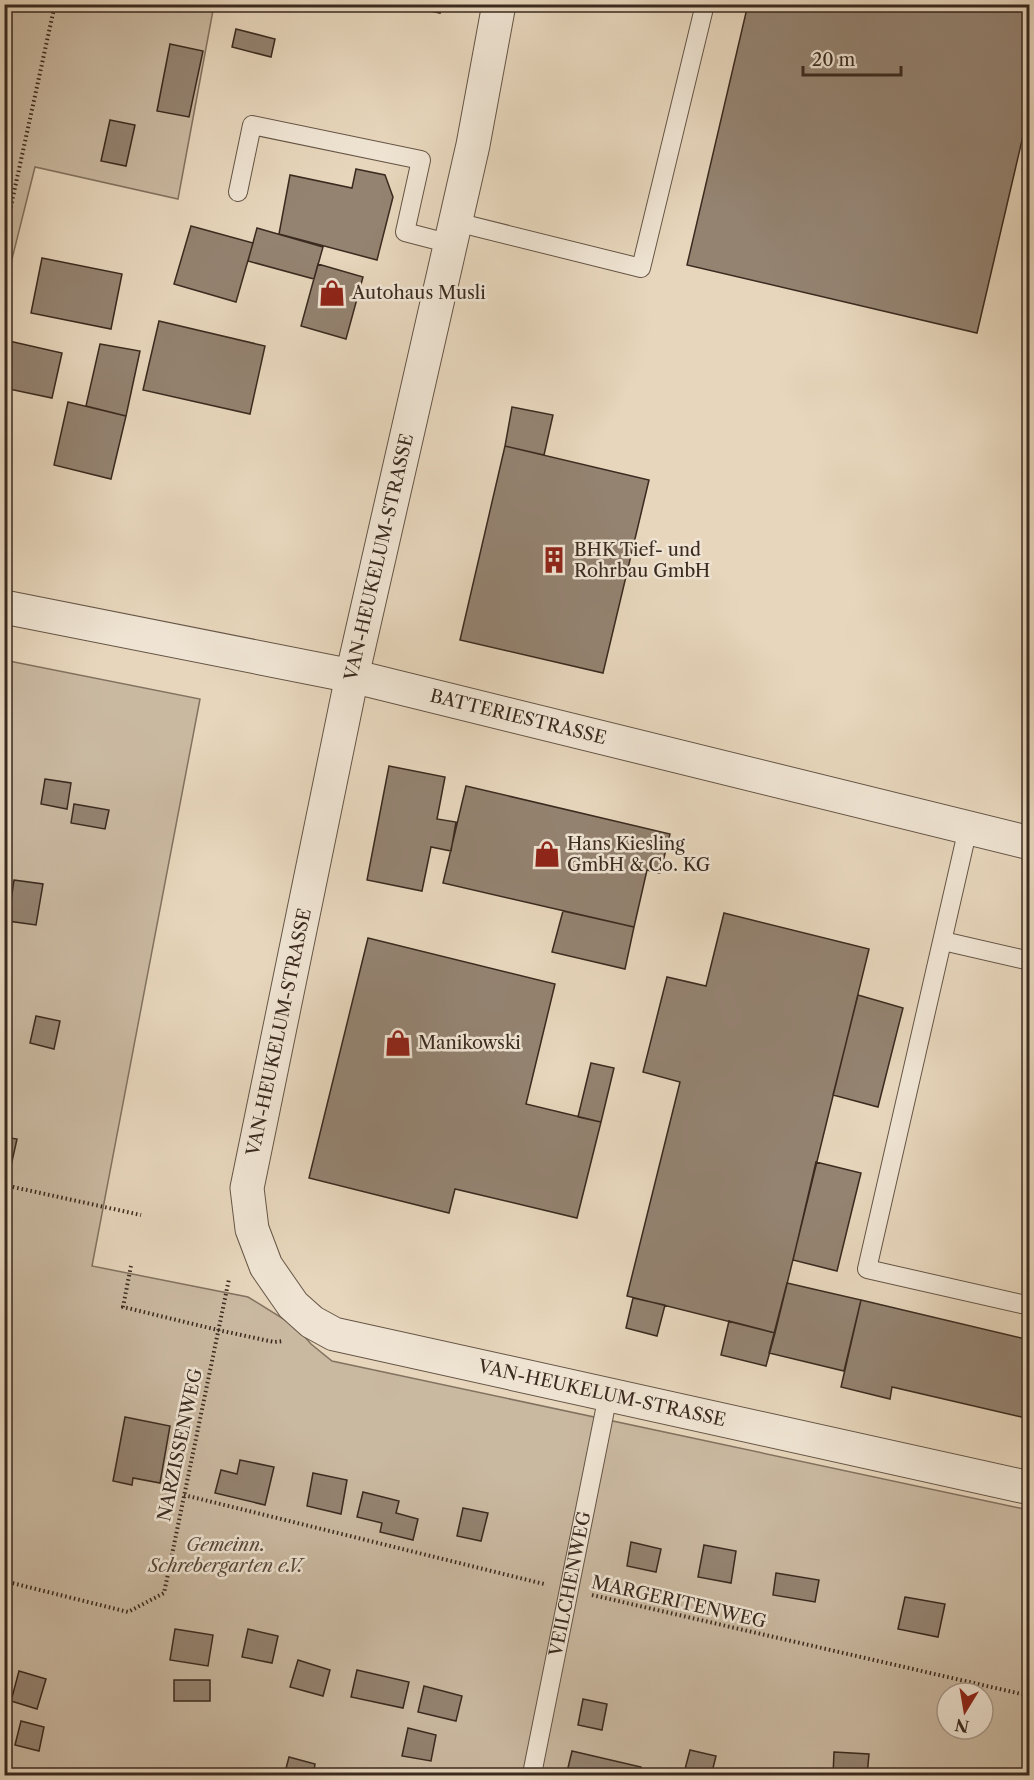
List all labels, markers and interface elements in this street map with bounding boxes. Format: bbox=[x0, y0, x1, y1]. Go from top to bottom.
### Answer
scale bar bbox=[803, 39, 900, 77]
text: 20 m bbox=[812, 49, 856, 71]
shop icon: Autohaus Musli bbox=[317, 278, 347, 308]
place label: Autohaus Musli bbox=[351, 282, 486, 304]
street label: VAN-HEUKELUM-STRASSE bbox=[340, 431, 418, 683]
place label: BHK Tief- und Rohrbau GmbH bbox=[574, 539, 710, 582]
building icon: BHK Tief- und Rohrbau GmbH bbox=[539, 545, 569, 575]
street label: BATTERIESTRASSE bbox=[428, 685, 609, 749]
place label: Hans Kiesling GmbH & Co. KG bbox=[567, 833, 711, 876]
shop icon: Hans Kiesling GmbH & Co. KG bbox=[532, 839, 562, 869]
street label: VAN-HEUKELUM-STRASSE bbox=[242, 906, 316, 1159]
shop icon: Manikowski bbox=[383, 1028, 413, 1058]
place label: Manikowski bbox=[418, 1032, 521, 1054]
street label: VAN-HEUKELUM-STRASSE bbox=[475, 1355, 728, 1431]
street label: NARZISSENWEG bbox=[153, 1366, 207, 1523]
street label: VEILCHENWEG bbox=[545, 1509, 595, 1659]
park label: Gemeinn. Schrebergarten e.V. bbox=[148, 1534, 306, 1577]
street label: MARGERITENWEG bbox=[589, 1571, 769, 1633]
north arrow bbox=[935, 1681, 995, 1741]
text: N bbox=[953, 1715, 971, 1737]

